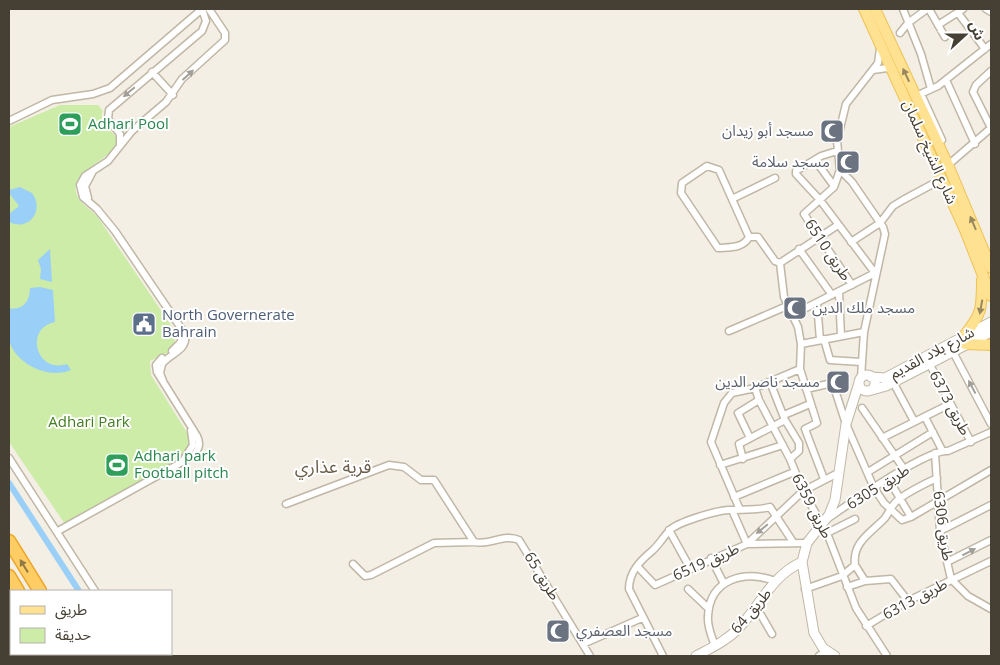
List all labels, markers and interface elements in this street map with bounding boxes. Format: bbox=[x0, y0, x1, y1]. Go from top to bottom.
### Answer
north arrow bbox=[940, 10, 990, 60]
text: ش bbox=[965, 18, 990, 43]
one-way arrow bbox=[902, 68, 910, 82]
one-way arrow bbox=[181, 69, 193, 81]
one-way arrow bbox=[122, 87, 135, 98]
street label: شارع الشيخ سلمان bbox=[896, 96, 963, 208]
sports icon: Adhari Pool bbox=[57, 111, 83, 137]
place label: Adhari Pool bbox=[88, 113, 169, 133]
mosque icon: مسجد أبو زيدان bbox=[819, 118, 845, 144]
place label: مسجد أبو زيدان bbox=[722, 120, 814, 140]
mosque icon: مسجد سلامة bbox=[835, 149, 861, 175]
place label: مسجد سلامة bbox=[752, 151, 830, 171]
street label: طريق 6510 bbox=[800, 215, 857, 285]
one-way arrow bbox=[968, 216, 976, 231]
mosque icon: مسجد ملك الدين bbox=[782, 295, 808, 321]
place label: مسجد ملك الدين bbox=[812, 297, 915, 317]
one-way arrow bbox=[976, 299, 984, 315]
place label: North Governerate Bahrain bbox=[162, 304, 295, 341]
public building icon: North Governerate Bahrain bbox=[131, 311, 157, 337]
street label: شارع بلاد القديم bbox=[886, 321, 979, 385]
street label: طريق 6373 bbox=[925, 367, 976, 439]
mosque icon: مسجد ناصر الدين bbox=[825, 369, 851, 395]
place label: مسجد ناصر الدين bbox=[715, 371, 820, 391]
one-way arrow bbox=[968, 380, 976, 394]
park label: Adhari Park bbox=[48, 411, 130, 431]
place label: Adhari park Football pitch bbox=[134, 445, 229, 482]
sports icon: Adhari park Football pitch bbox=[104, 452, 130, 478]
district label: قرية عذاري bbox=[295, 454, 371, 480]
street label: طريق 6305 bbox=[842, 459, 913, 514]
street label: طريق 6359 bbox=[787, 470, 838, 542]
street label: طريق 6306 bbox=[928, 490, 959, 562]
one-way arrow bbox=[756, 524, 769, 535]
street label: طريق 6519 bbox=[669, 538, 742, 585]
street label: طريق 65 bbox=[519, 548, 565, 604]
one-way arrow bbox=[962, 548, 977, 556]
one-way arrow bbox=[20, 559, 29, 573]
street label: طريق 6313 bbox=[879, 573, 951, 624]
street label: طريق 64 bbox=[725, 584, 776, 638]
legend bbox=[10, 590, 172, 655]
text: طريق bbox=[55, 599, 87, 620]
mosque icon: مسجد العصفري bbox=[545, 618, 571, 644]
place label: مسجد العصفري bbox=[576, 620, 672, 642]
text: حديقة bbox=[55, 624, 91, 644]

